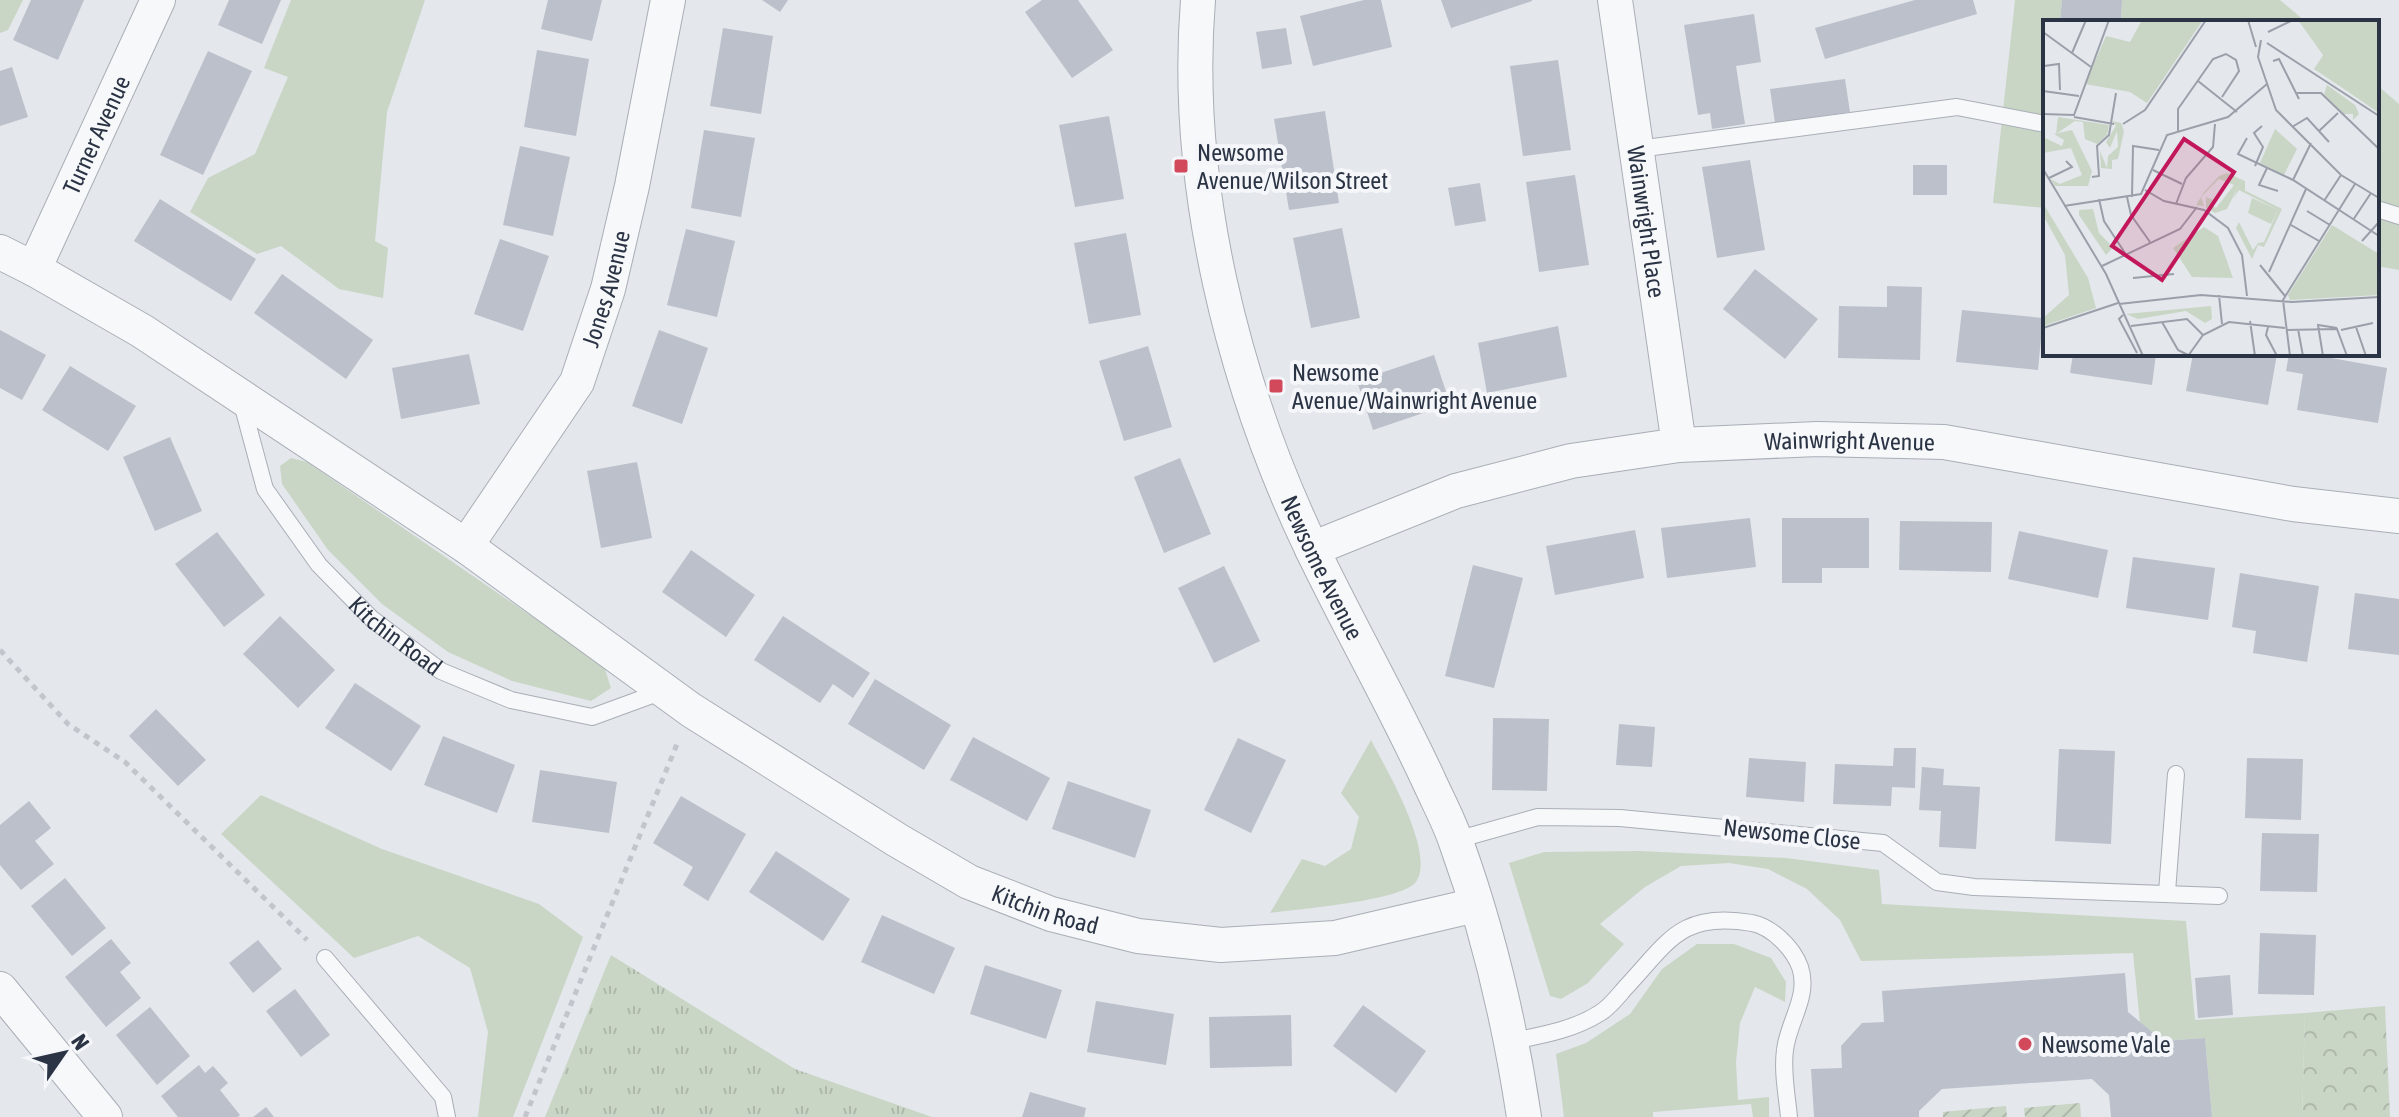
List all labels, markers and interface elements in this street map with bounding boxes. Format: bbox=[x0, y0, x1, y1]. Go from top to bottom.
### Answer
inset map bbox=[2043, 20, 2379, 356]
street label: Turner Avenue bbox=[57, 71, 135, 198]
place label: Newsome Avenue/Wilson Street bbox=[1197, 139, 1388, 194]
street label: Wainwright Place bbox=[1623, 144, 1671, 300]
marker: Newsome Avenue/Wilson Street bbox=[1172, 157, 1190, 175]
street label: Jones Avenue bbox=[576, 228, 635, 350]
place label: Newsome Avenue/Wainwright Avenue bbox=[1292, 359, 1537, 414]
marker: Newsome Avenue/Wainwright Avenue bbox=[1267, 377, 1285, 395]
street label: Wainwright Avenue bbox=[1764, 425, 1935, 455]
street label: Newsome Avenue bbox=[1276, 491, 1369, 644]
street label: Kitchin Road bbox=[344, 591, 447, 681]
street label: Newsome Close bbox=[1722, 813, 1862, 855]
street label: Kitchin Road bbox=[988, 879, 1101, 939]
north arrow bbox=[24, 1013, 104, 1093]
text: N bbox=[66, 1029, 95, 1054]
place label: Newsome Vale bbox=[2041, 1031, 2171, 1058]
marker: Newsome Vale bbox=[2016, 1035, 2034, 1053]

